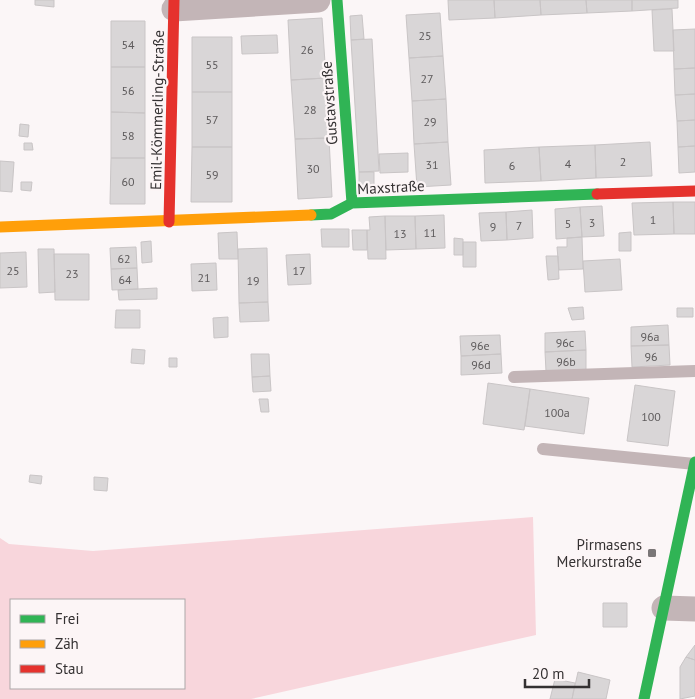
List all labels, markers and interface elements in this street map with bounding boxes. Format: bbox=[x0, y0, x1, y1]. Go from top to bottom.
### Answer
house number: 25 bbox=[418, 28, 432, 43]
street label: Emil-Kömmerling-Straße bbox=[146, 30, 168, 190]
house number: 54 bbox=[121, 37, 135, 52]
house number: 26 bbox=[300, 42, 314, 57]
house number: 55 bbox=[205, 57, 219, 72]
street label: Gustavstraße bbox=[317, 61, 341, 145]
house number: 27 bbox=[420, 71, 434, 86]
house number: 56 bbox=[121, 83, 135, 98]
house number: 28 bbox=[303, 102, 317, 117]
house number: 57 bbox=[205, 112, 219, 127]
house number: 29 bbox=[423, 114, 437, 129]
house number: 58 bbox=[121, 128, 135, 143]
house number: 2 bbox=[620, 154, 626, 169]
house number: 4 bbox=[565, 156, 572, 171]
house number: 31 bbox=[425, 157, 439, 172]
house number: 6 bbox=[509, 158, 515, 173]
house number: 30 bbox=[306, 161, 320, 176]
house number: 59 bbox=[205, 167, 219, 182]
house number: 60 bbox=[121, 174, 135, 189]
street label: Maxstraße bbox=[357, 176, 425, 198]
house number: 1 bbox=[650, 212, 656, 227]
house number: 3 bbox=[589, 215, 595, 230]
house number: 5 bbox=[565, 216, 571, 231]
house number: 7 bbox=[516, 218, 522, 233]
house number: 9 bbox=[490, 219, 496, 234]
house number: 11 bbox=[423, 225, 437, 240]
house number: 13 bbox=[393, 226, 407, 241]
house number: 62 bbox=[117, 251, 131, 266]
house number: 25 bbox=[6, 263, 20, 278]
house number: 17 bbox=[292, 263, 306, 278]
house number: 23 bbox=[65, 266, 79, 281]
house number: 21 bbox=[197, 270, 211, 285]
house number: 64 bbox=[118, 272, 132, 287]
house number: 19 bbox=[246, 273, 260, 288]
house number: 96a bbox=[640, 329, 660, 344]
house number: 96c bbox=[556, 335, 575, 350]
house number: 96e bbox=[470, 338, 490, 353]
house number: 96 bbox=[644, 349, 658, 364]
house number: 96b bbox=[556, 354, 576, 369]
house number: 96d bbox=[471, 357, 491, 372]
house number: 100a bbox=[544, 405, 570, 420]
house number: 100 bbox=[641, 409, 661, 424]
place label: Pirmasens Merkurstraße bbox=[557, 535, 642, 571]
marker: Pirmasens Merkurstraße bbox=[646, 547, 658, 559]
legend bbox=[10, 599, 185, 689]
text: Frei bbox=[55, 609, 80, 628]
text: Zäh bbox=[55, 634, 79, 653]
scale bar bbox=[525, 656, 589, 688]
text: Stau bbox=[55, 659, 84, 678]
text: 20 m bbox=[532, 664, 565, 683]

